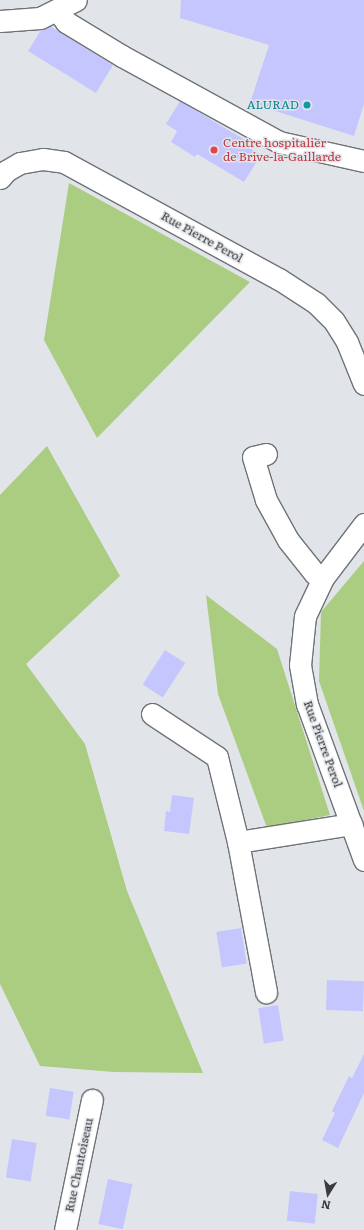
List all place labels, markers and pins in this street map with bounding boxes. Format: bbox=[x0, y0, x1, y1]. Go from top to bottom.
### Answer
place label: ALURAD bbox=[247, 98, 299, 112]
marker: ALURAD bbox=[302, 100, 312, 110]
place label: Centre hospitalier de Brive-la-Gaillarde bbox=[223, 136, 341, 164]
marker: Centre hospitalier de Brive-la-Gaillarde bbox=[208, 144, 220, 156]

